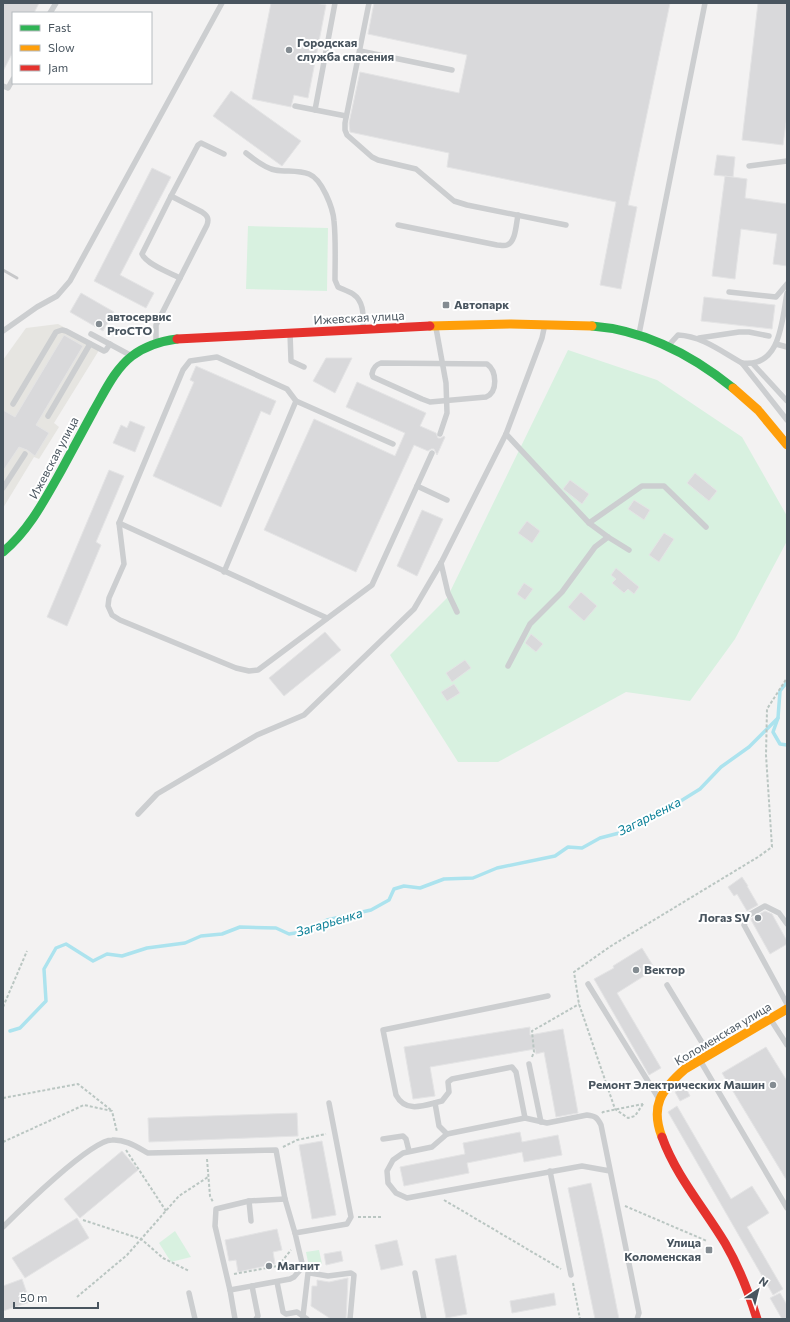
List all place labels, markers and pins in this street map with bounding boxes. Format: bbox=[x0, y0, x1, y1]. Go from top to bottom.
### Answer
place label: Городская служба спасения bbox=[297, 35, 394, 63]
marker: Городская служба спасения bbox=[284, 45, 294, 55]
place label: Автопарк bbox=[454, 297, 509, 311]
marker: Автопарк bbox=[441, 300, 451, 310]
place label: автосервис ProСТО bbox=[107, 309, 171, 337]
marker: автосервис ProСТО bbox=[94, 319, 104, 329]
place label: Логаз SV bbox=[699, 910, 750, 924]
marker: Логаз SV bbox=[753, 913, 763, 923]
place label: Вектор bbox=[644, 962, 685, 976]
marker: Вектор bbox=[631, 965, 641, 975]
place label: Ремонт Электрических Машин bbox=[588, 1077, 765, 1091]
marker: Ремонт Электрических Машин bbox=[768, 1080, 778, 1090]
place label: Улица Коломенская bbox=[624, 1235, 701, 1263]
marker: Улица Коломенская bbox=[704, 1245, 714, 1255]
place label: Магнит bbox=[277, 1258, 320, 1272]
marker: Магнит bbox=[264, 1261, 274, 1271]

